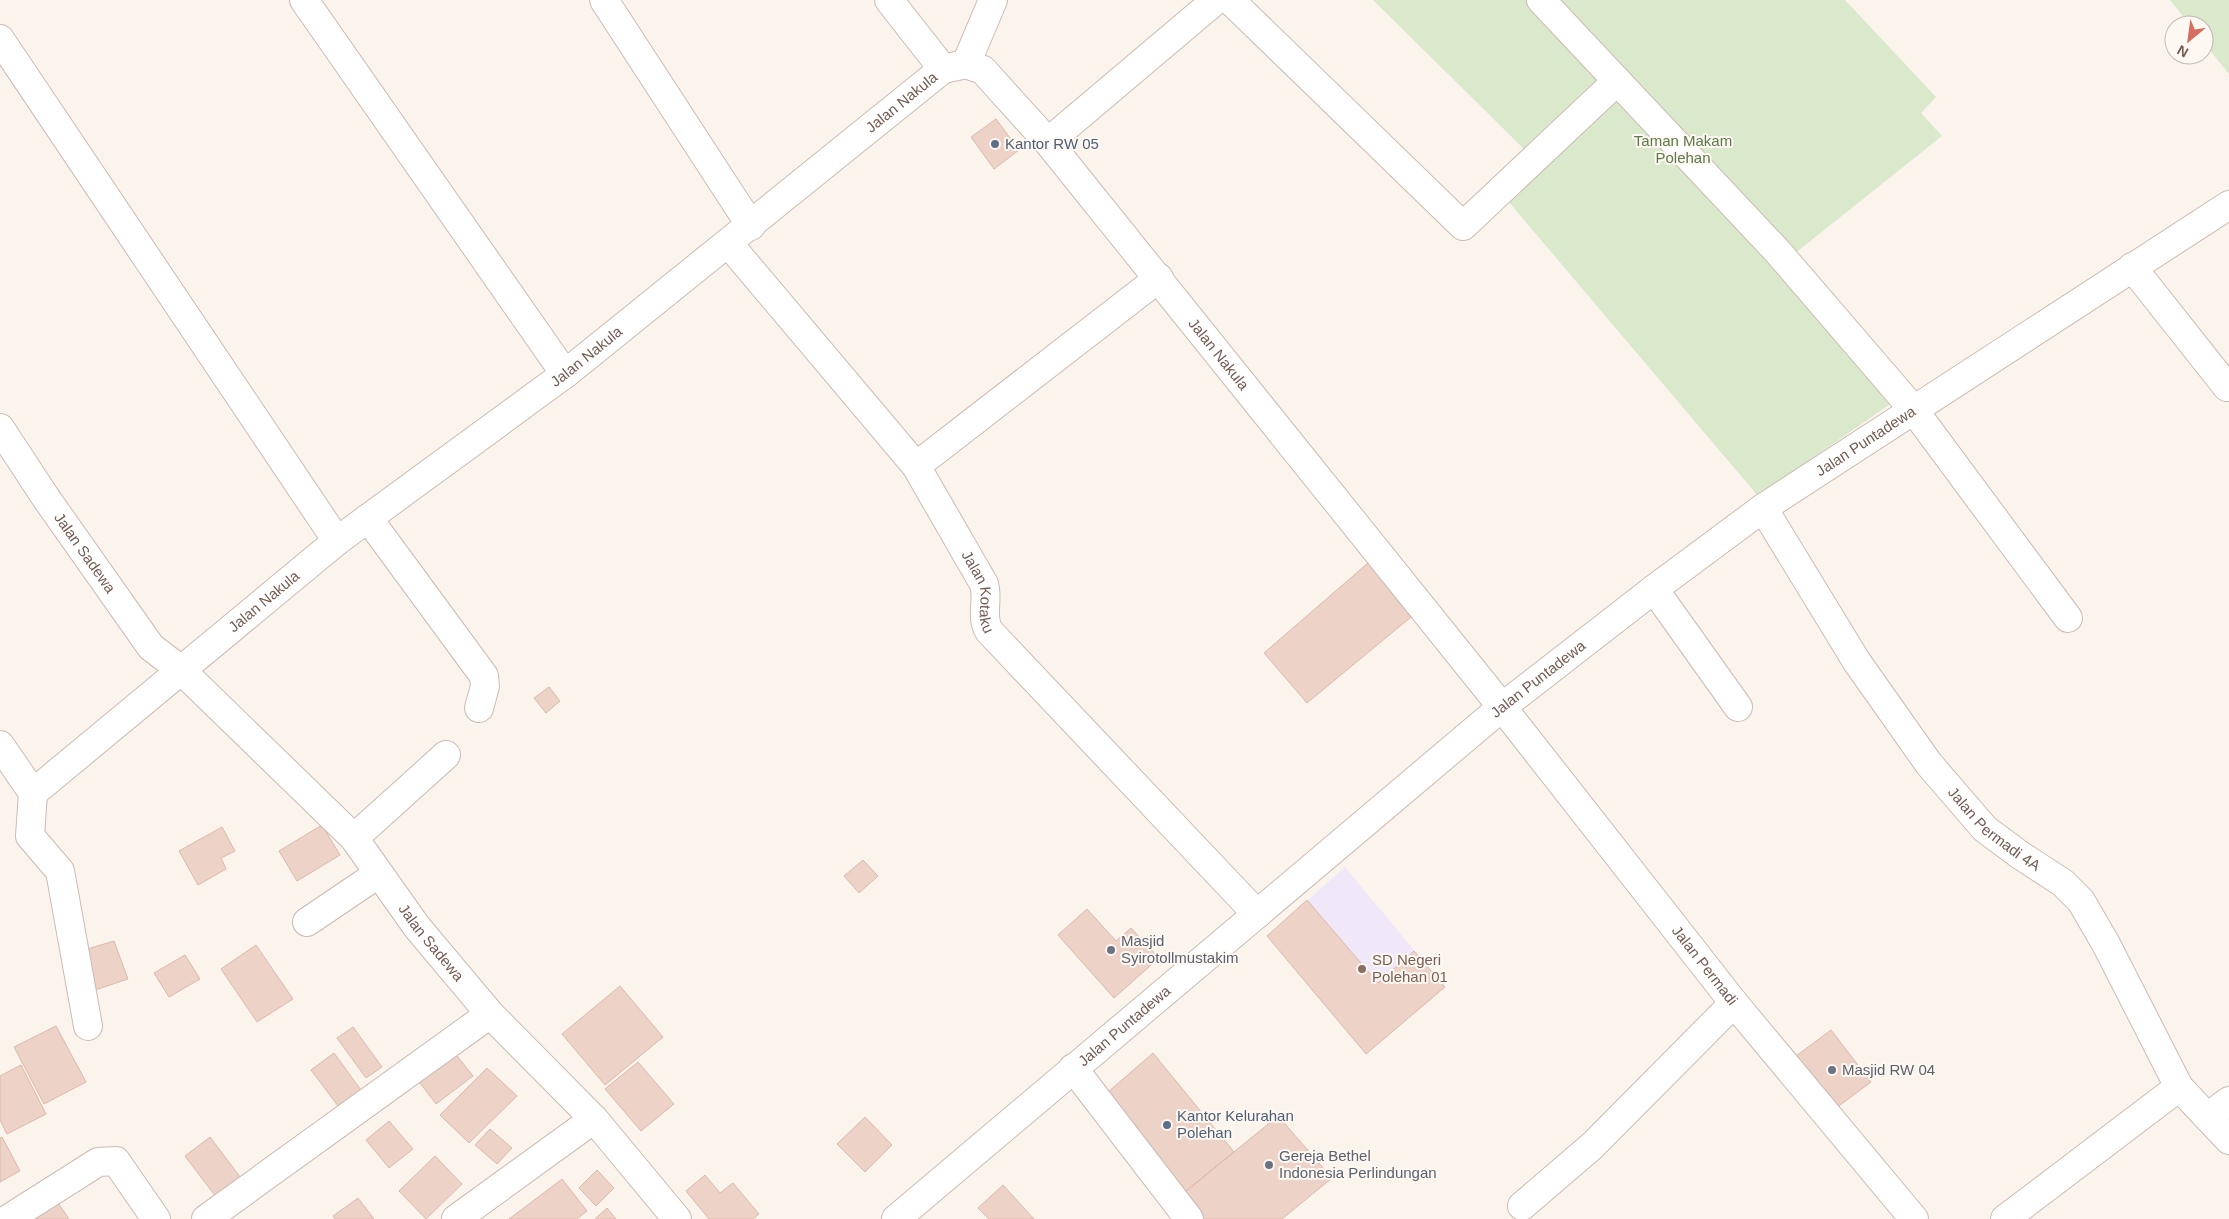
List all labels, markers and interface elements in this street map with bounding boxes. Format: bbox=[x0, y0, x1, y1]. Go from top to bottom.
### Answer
north arrow bbox=[2164, 15, 2214, 65]
text: N bbox=[2174, 42, 2191, 61]
street label: Jalan Nakula bbox=[862, 68, 941, 136]
park label: Taman Makam Polehan bbox=[1634, 132, 1732, 166]
place label: Kantor RW 05 bbox=[1005, 135, 1099, 152]
marker: Kantor RW 05 bbox=[989, 138, 1001, 150]
street label: Jalan Nakula bbox=[1185, 315, 1253, 394]
street label: Jalan Nakula bbox=[547, 322, 626, 390]
street label: Jalan Puntadewa bbox=[1812, 402, 1919, 479]
street label: Jalan Sadewa bbox=[51, 509, 120, 597]
street label: Jalan Kotaku bbox=[958, 547, 998, 636]
street label: Jalan Nakula bbox=[225, 567, 303, 635]
street label: Jalan Puntadewa bbox=[1487, 636, 1589, 721]
street label: Jalan Permadi 4A bbox=[1945, 783, 2044, 874]
street label: Jalan Sadewa bbox=[395, 900, 468, 985]
street label: Jalan Permadi bbox=[1669, 922, 1741, 1008]
place label: Masjid Syirotollmustakim bbox=[1121, 932, 1239, 966]
marker: Masjid Syirotollmustakim bbox=[1105, 944, 1117, 956]
place label: SD Negeri Polehan 01 bbox=[1372, 951, 1448, 985]
marker: SD Negeri Polehan 01 bbox=[1356, 963, 1368, 975]
street label: Jalan Puntadewa bbox=[1075, 982, 1174, 1069]
place label: Masjid RW 04 bbox=[1842, 1061, 1935, 1078]
marker: Masjid RW 04 bbox=[1826, 1064, 1838, 1076]
place label: Kantor Kelurahan Polehan bbox=[1177, 1107, 1294, 1141]
marker: Kantor Kelurahan Polehan bbox=[1161, 1119, 1173, 1131]
place label: Gereja Bethel Indonesia Perlindungan bbox=[1279, 1147, 1437, 1181]
marker: Gereja Bethel Indonesia Perlindungan bbox=[1263, 1159, 1275, 1171]

